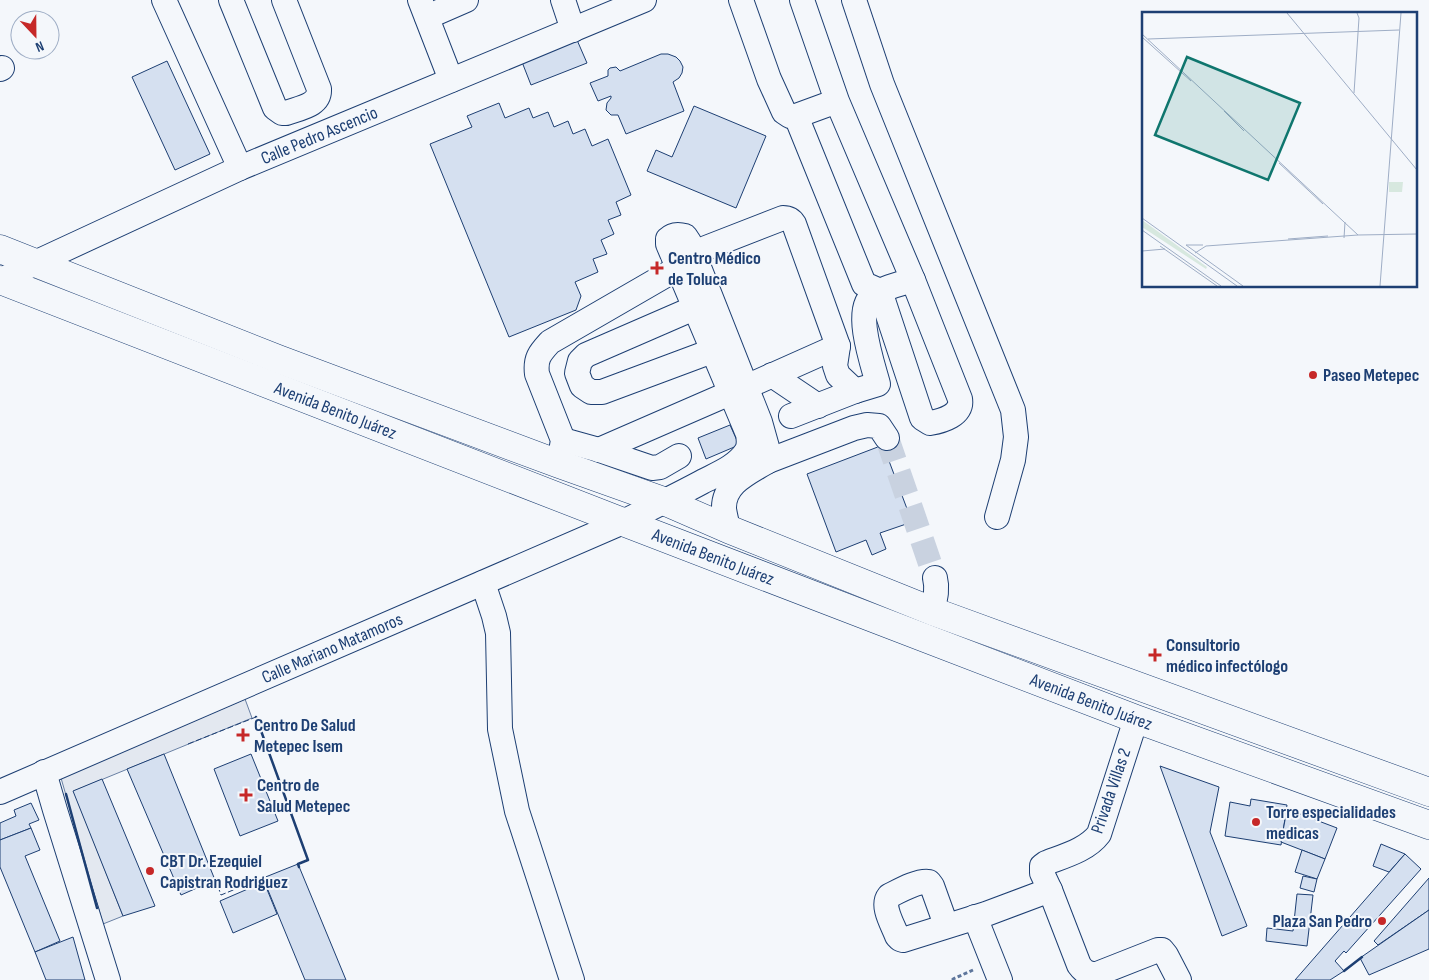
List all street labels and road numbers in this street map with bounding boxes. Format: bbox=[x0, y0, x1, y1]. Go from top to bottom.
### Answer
street label: Calle Pedro Ascencio bbox=[258, 102, 381, 169]
street label: Avenida Benito Juárez bbox=[271, 377, 400, 444]
street label: Avenida Benito Juárez bbox=[648, 523, 778, 590]
street label: Calle Mariano Matamoros bbox=[259, 608, 406, 688]
street label: Avenida Benito Juárez bbox=[1026, 669, 1156, 735]
street label: Privada Villas 2 bbox=[1087, 746, 1135, 836]

